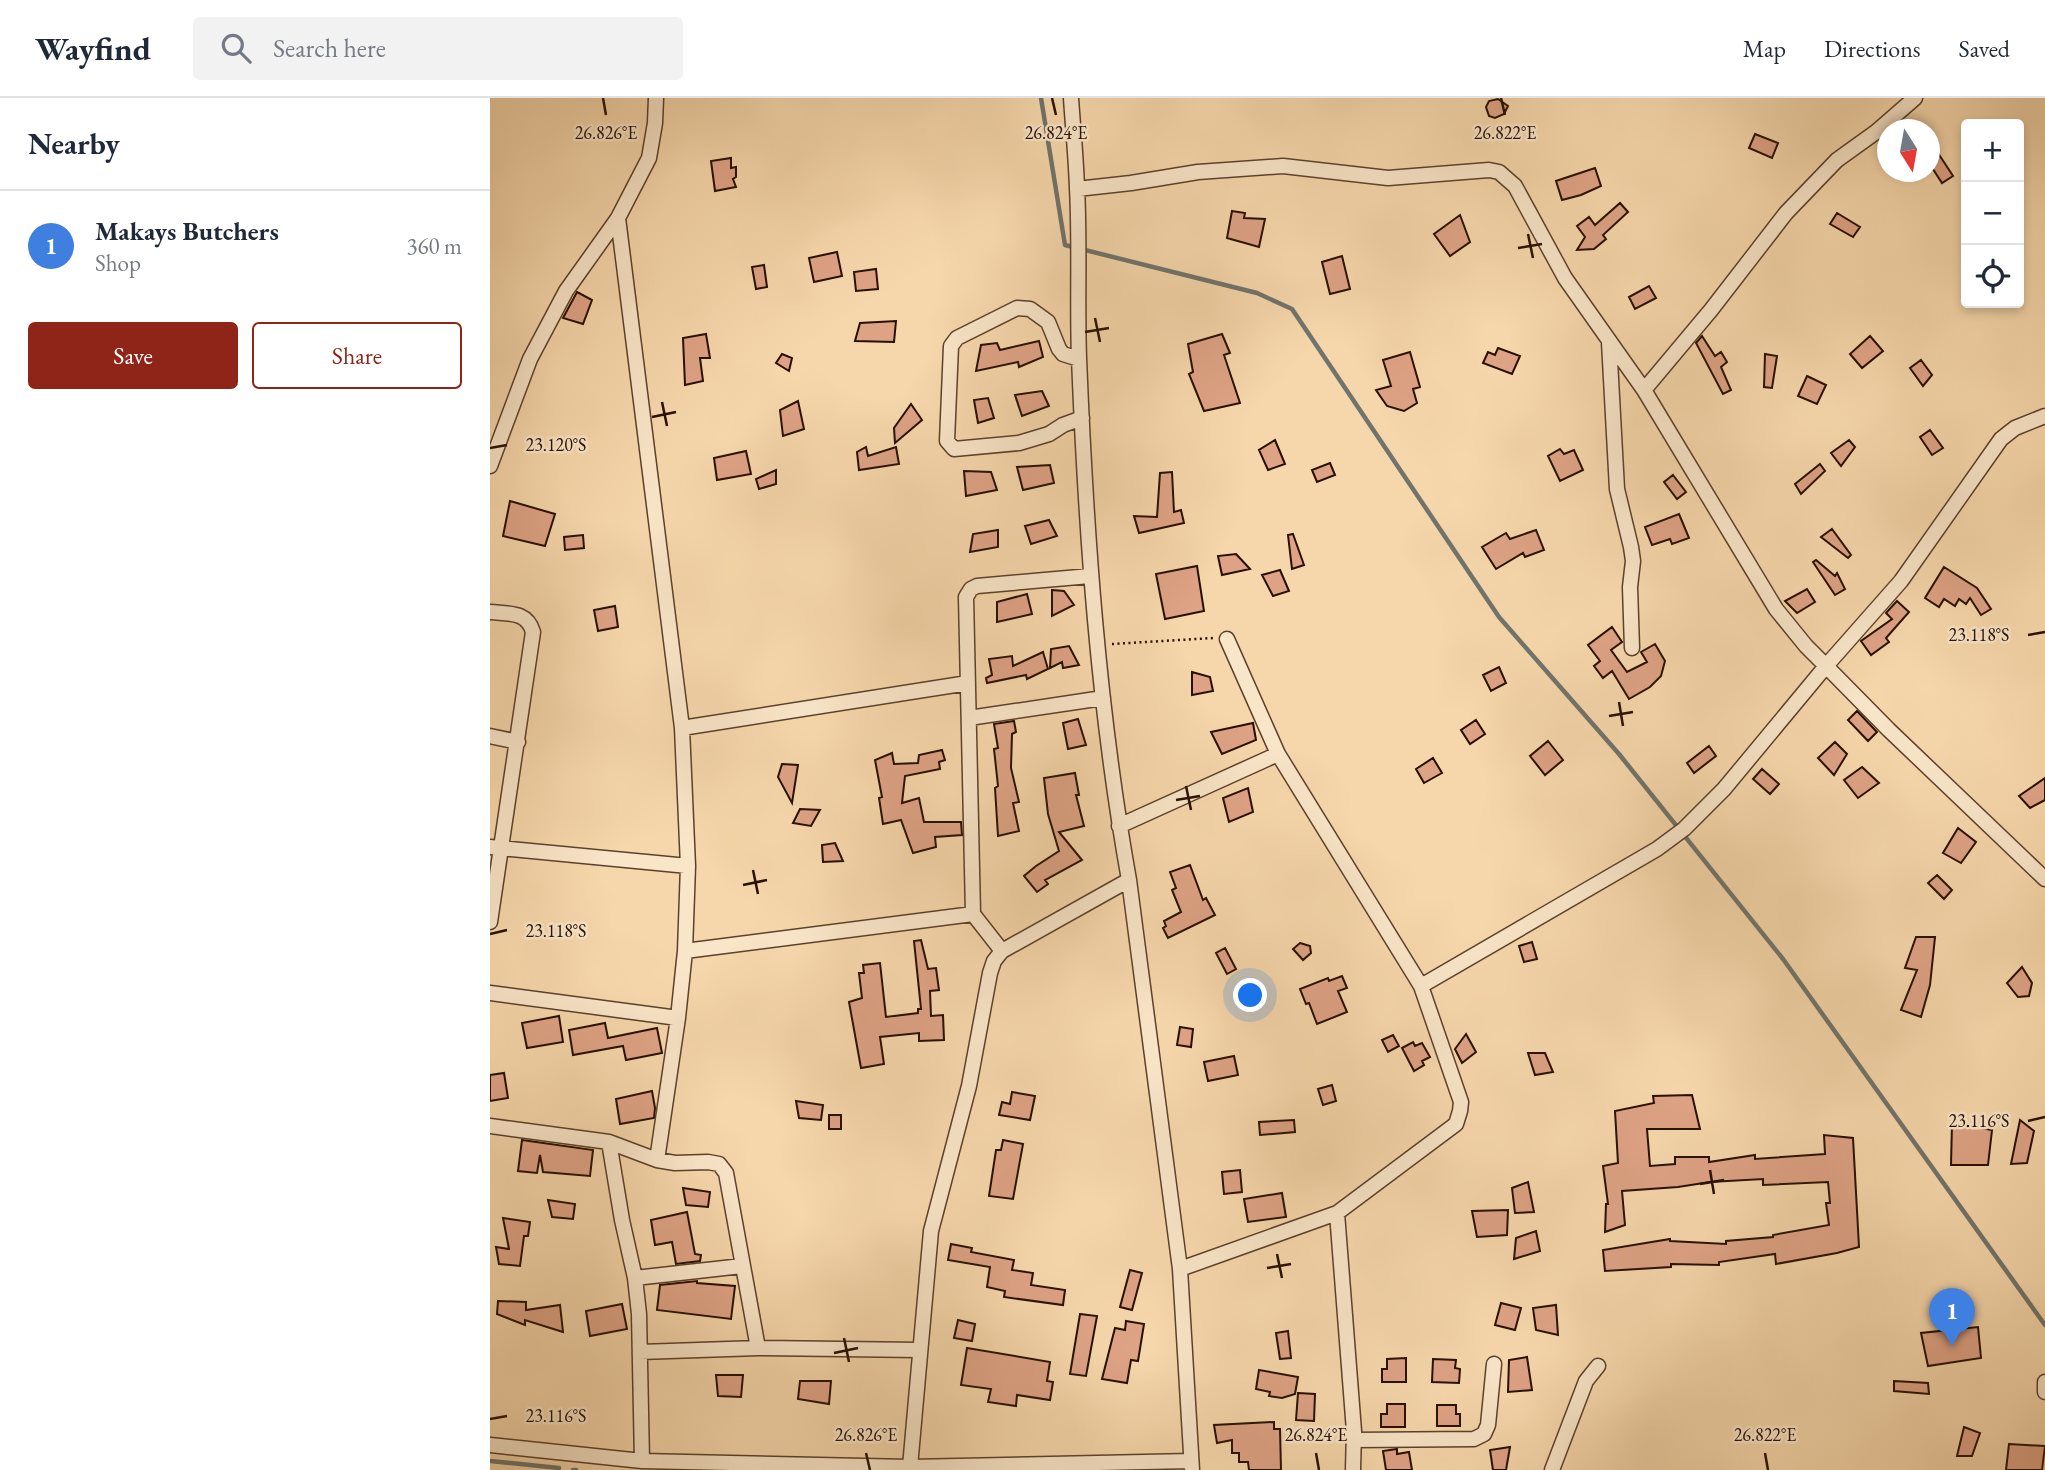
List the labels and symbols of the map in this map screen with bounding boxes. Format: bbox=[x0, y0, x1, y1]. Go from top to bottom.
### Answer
north arrow bbox=[1877, 119, 1940, 182]
text: 26.826°E bbox=[575, 121, 637, 144]
text: 26.824°E bbox=[1025, 121, 1087, 144]
text: 26.822°E bbox=[1474, 121, 1536, 144]
text: 23.120°S bbox=[526, 433, 586, 456]
text: 23.118°S bbox=[1949, 623, 2009, 646]
text: 23.118°S bbox=[526, 919, 586, 942]
your location bbox=[1233, 978, 1267, 1012]
text: 23.116°S bbox=[1949, 1109, 2009, 1132]
pin: 1 bbox=[1929, 1288, 1975, 1346]
text: 23.116°S bbox=[526, 1404, 586, 1427]
text: 26.826°E bbox=[835, 1423, 897, 1446]
text: 26.824°E bbox=[1285, 1423, 1347, 1446]
text: 26.822°E bbox=[1734, 1423, 1796, 1446]

